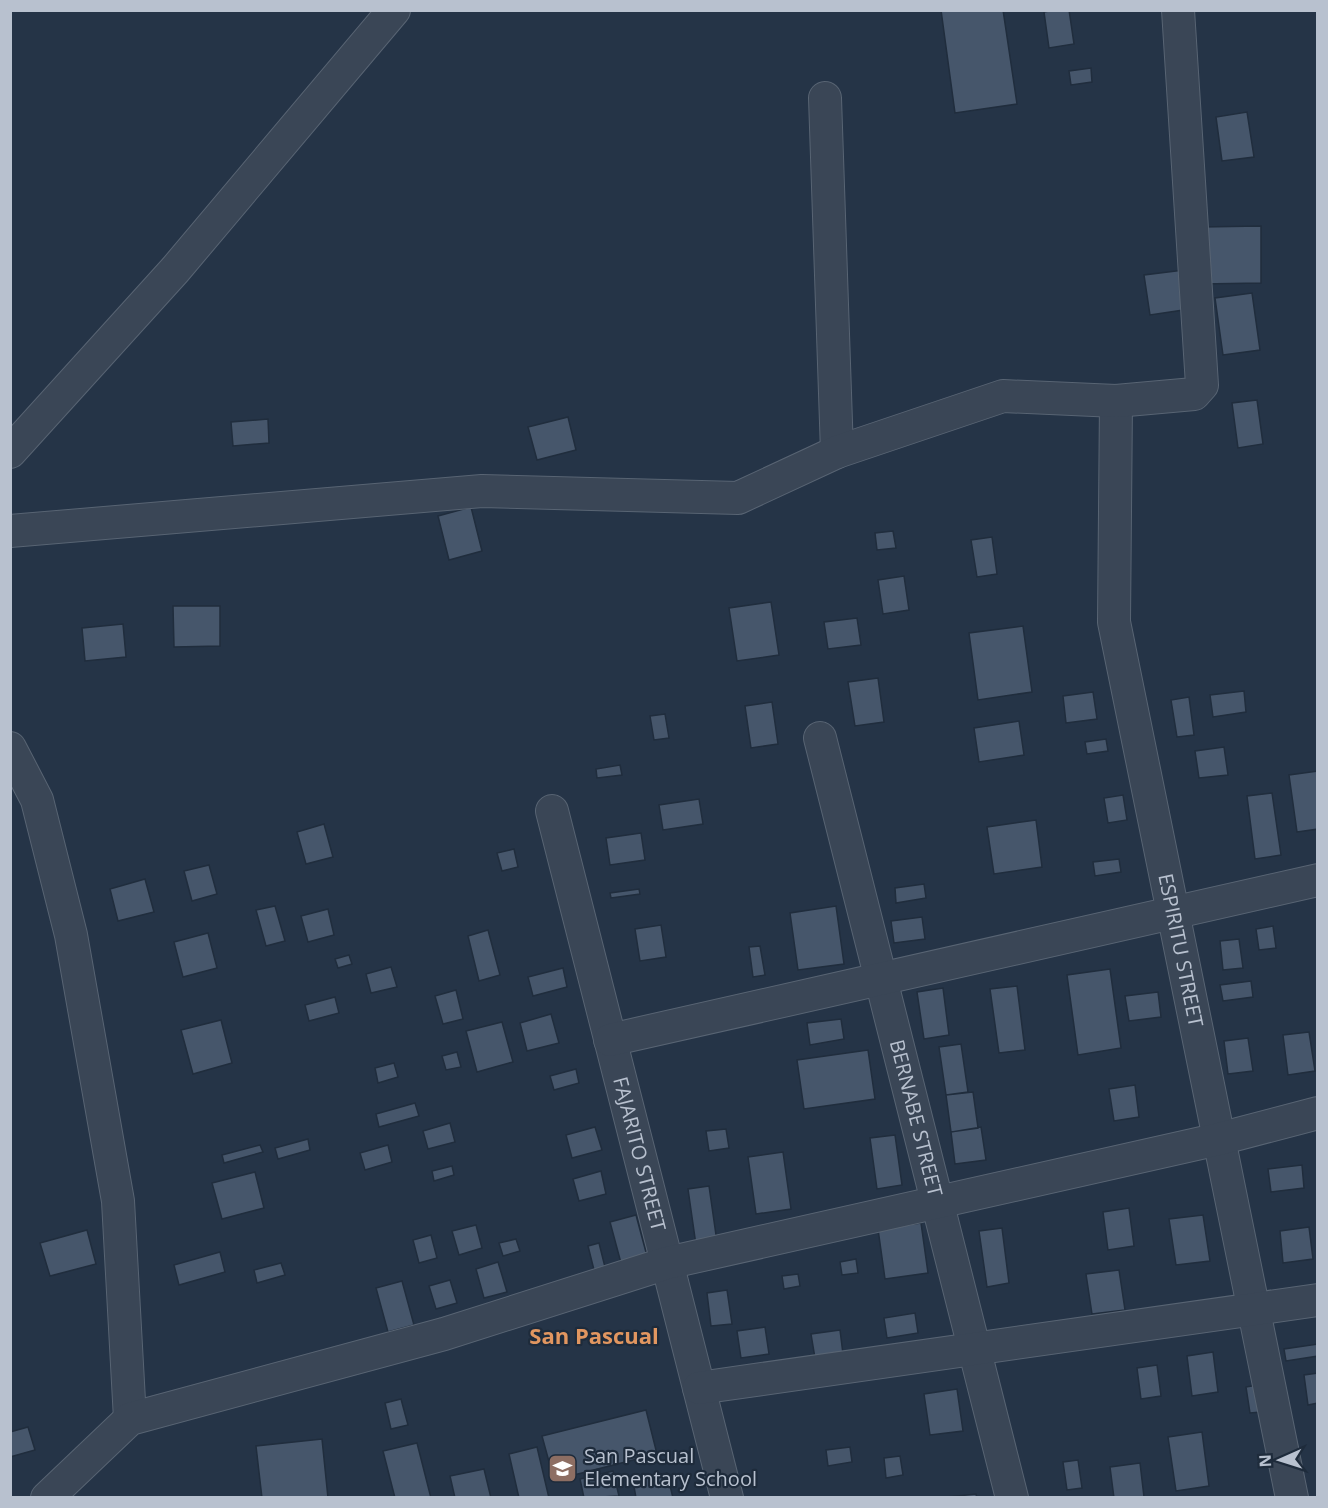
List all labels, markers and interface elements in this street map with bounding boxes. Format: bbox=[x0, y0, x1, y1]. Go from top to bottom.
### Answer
street label: ESPIRITU STREET bbox=[1152, 871, 1210, 1029]
street label: BERNABE STREET bbox=[884, 1037, 949, 1199]
street label: FAJARITO STREET bbox=[607, 1074, 672, 1234]
district label: San Pascual bbox=[529, 1320, 659, 1350]
north arrow bbox=[1250, 1430, 1310, 1490]
place label: San Pascual Elementary School bbox=[584, 1442, 757, 1492]
school or university icon: San Pascual Elementary School bbox=[547, 1452, 579, 1484]
text: N bbox=[1254, 1454, 1276, 1468]

